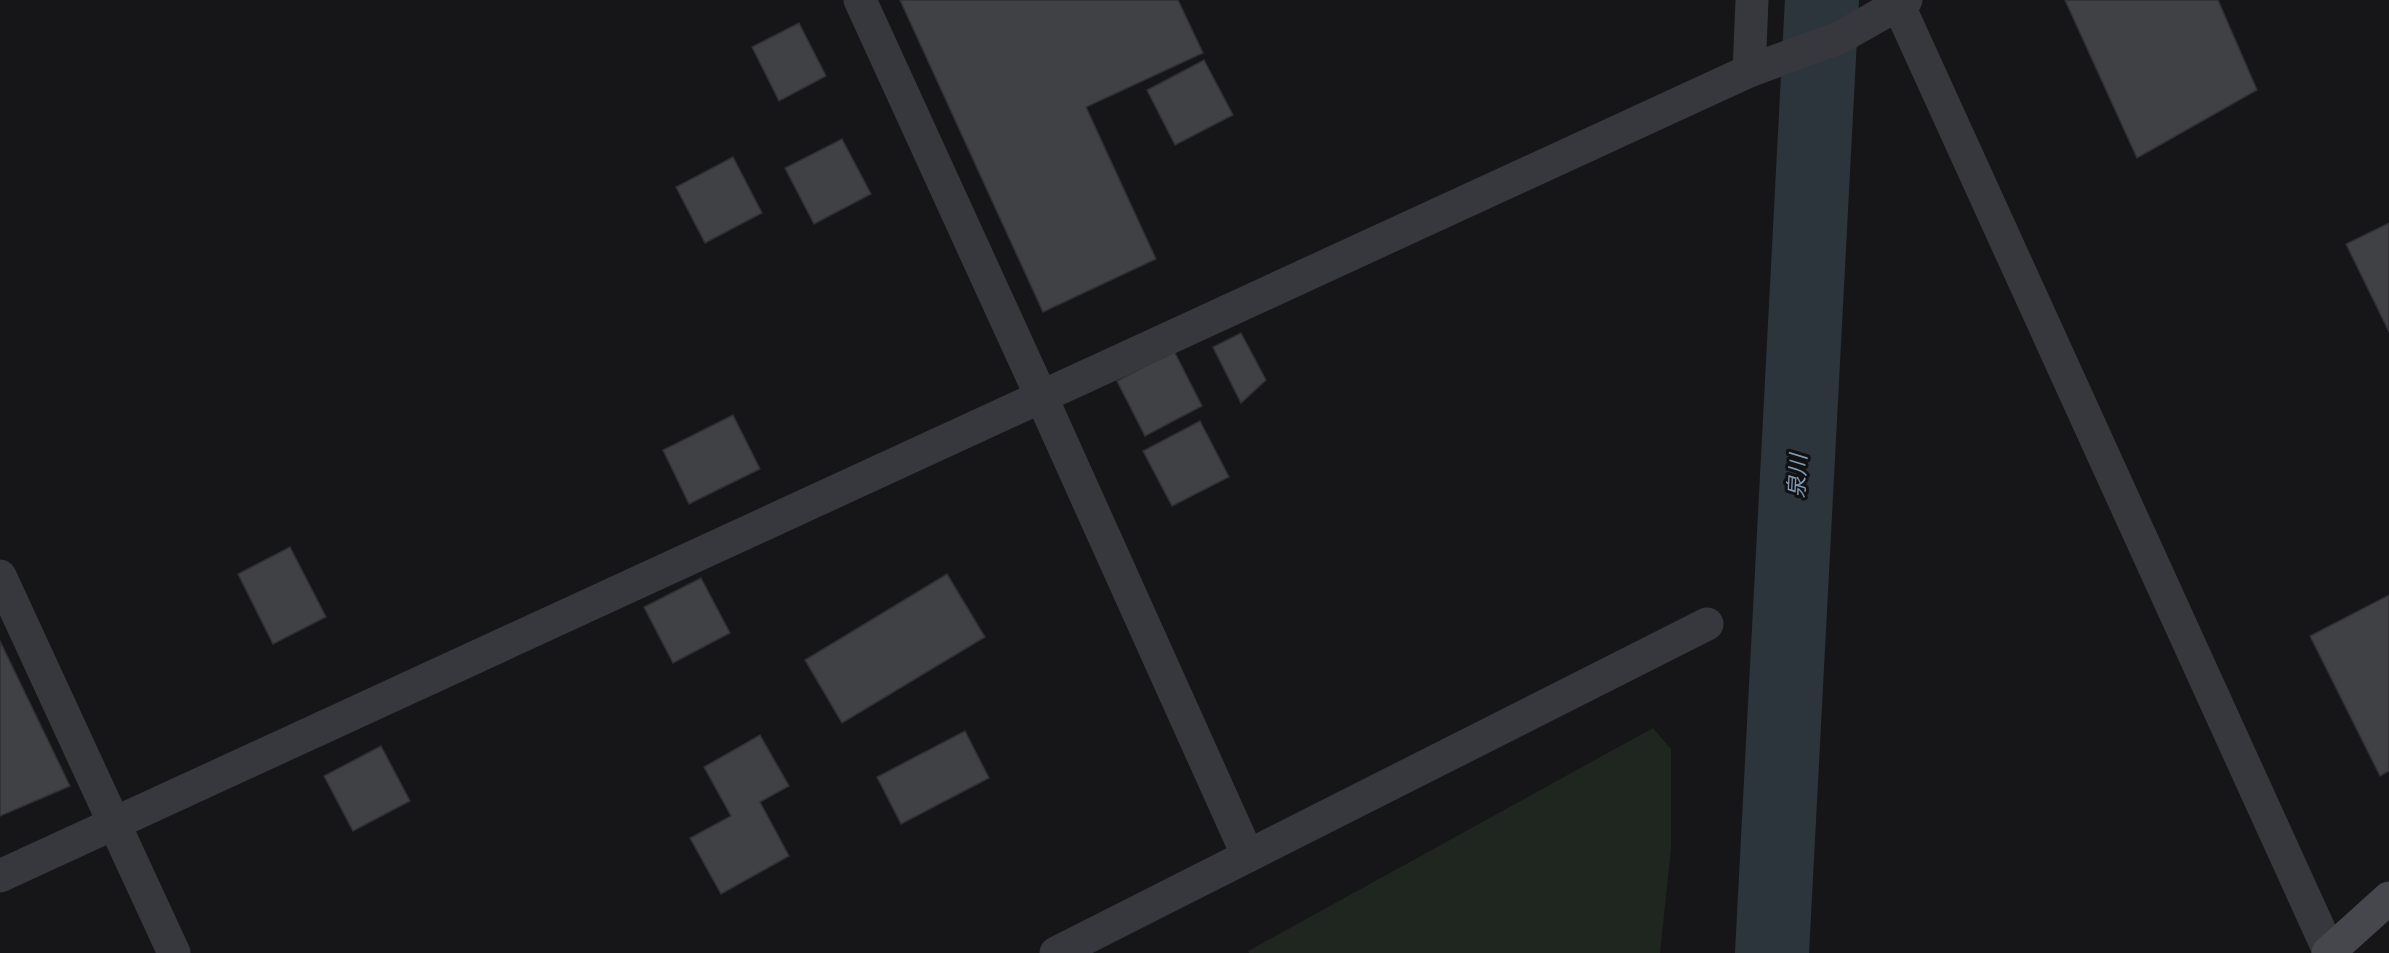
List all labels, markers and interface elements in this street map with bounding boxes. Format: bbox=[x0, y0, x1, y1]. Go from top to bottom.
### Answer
water label: 泉川 bbox=[1779, 451, 1815, 499]

